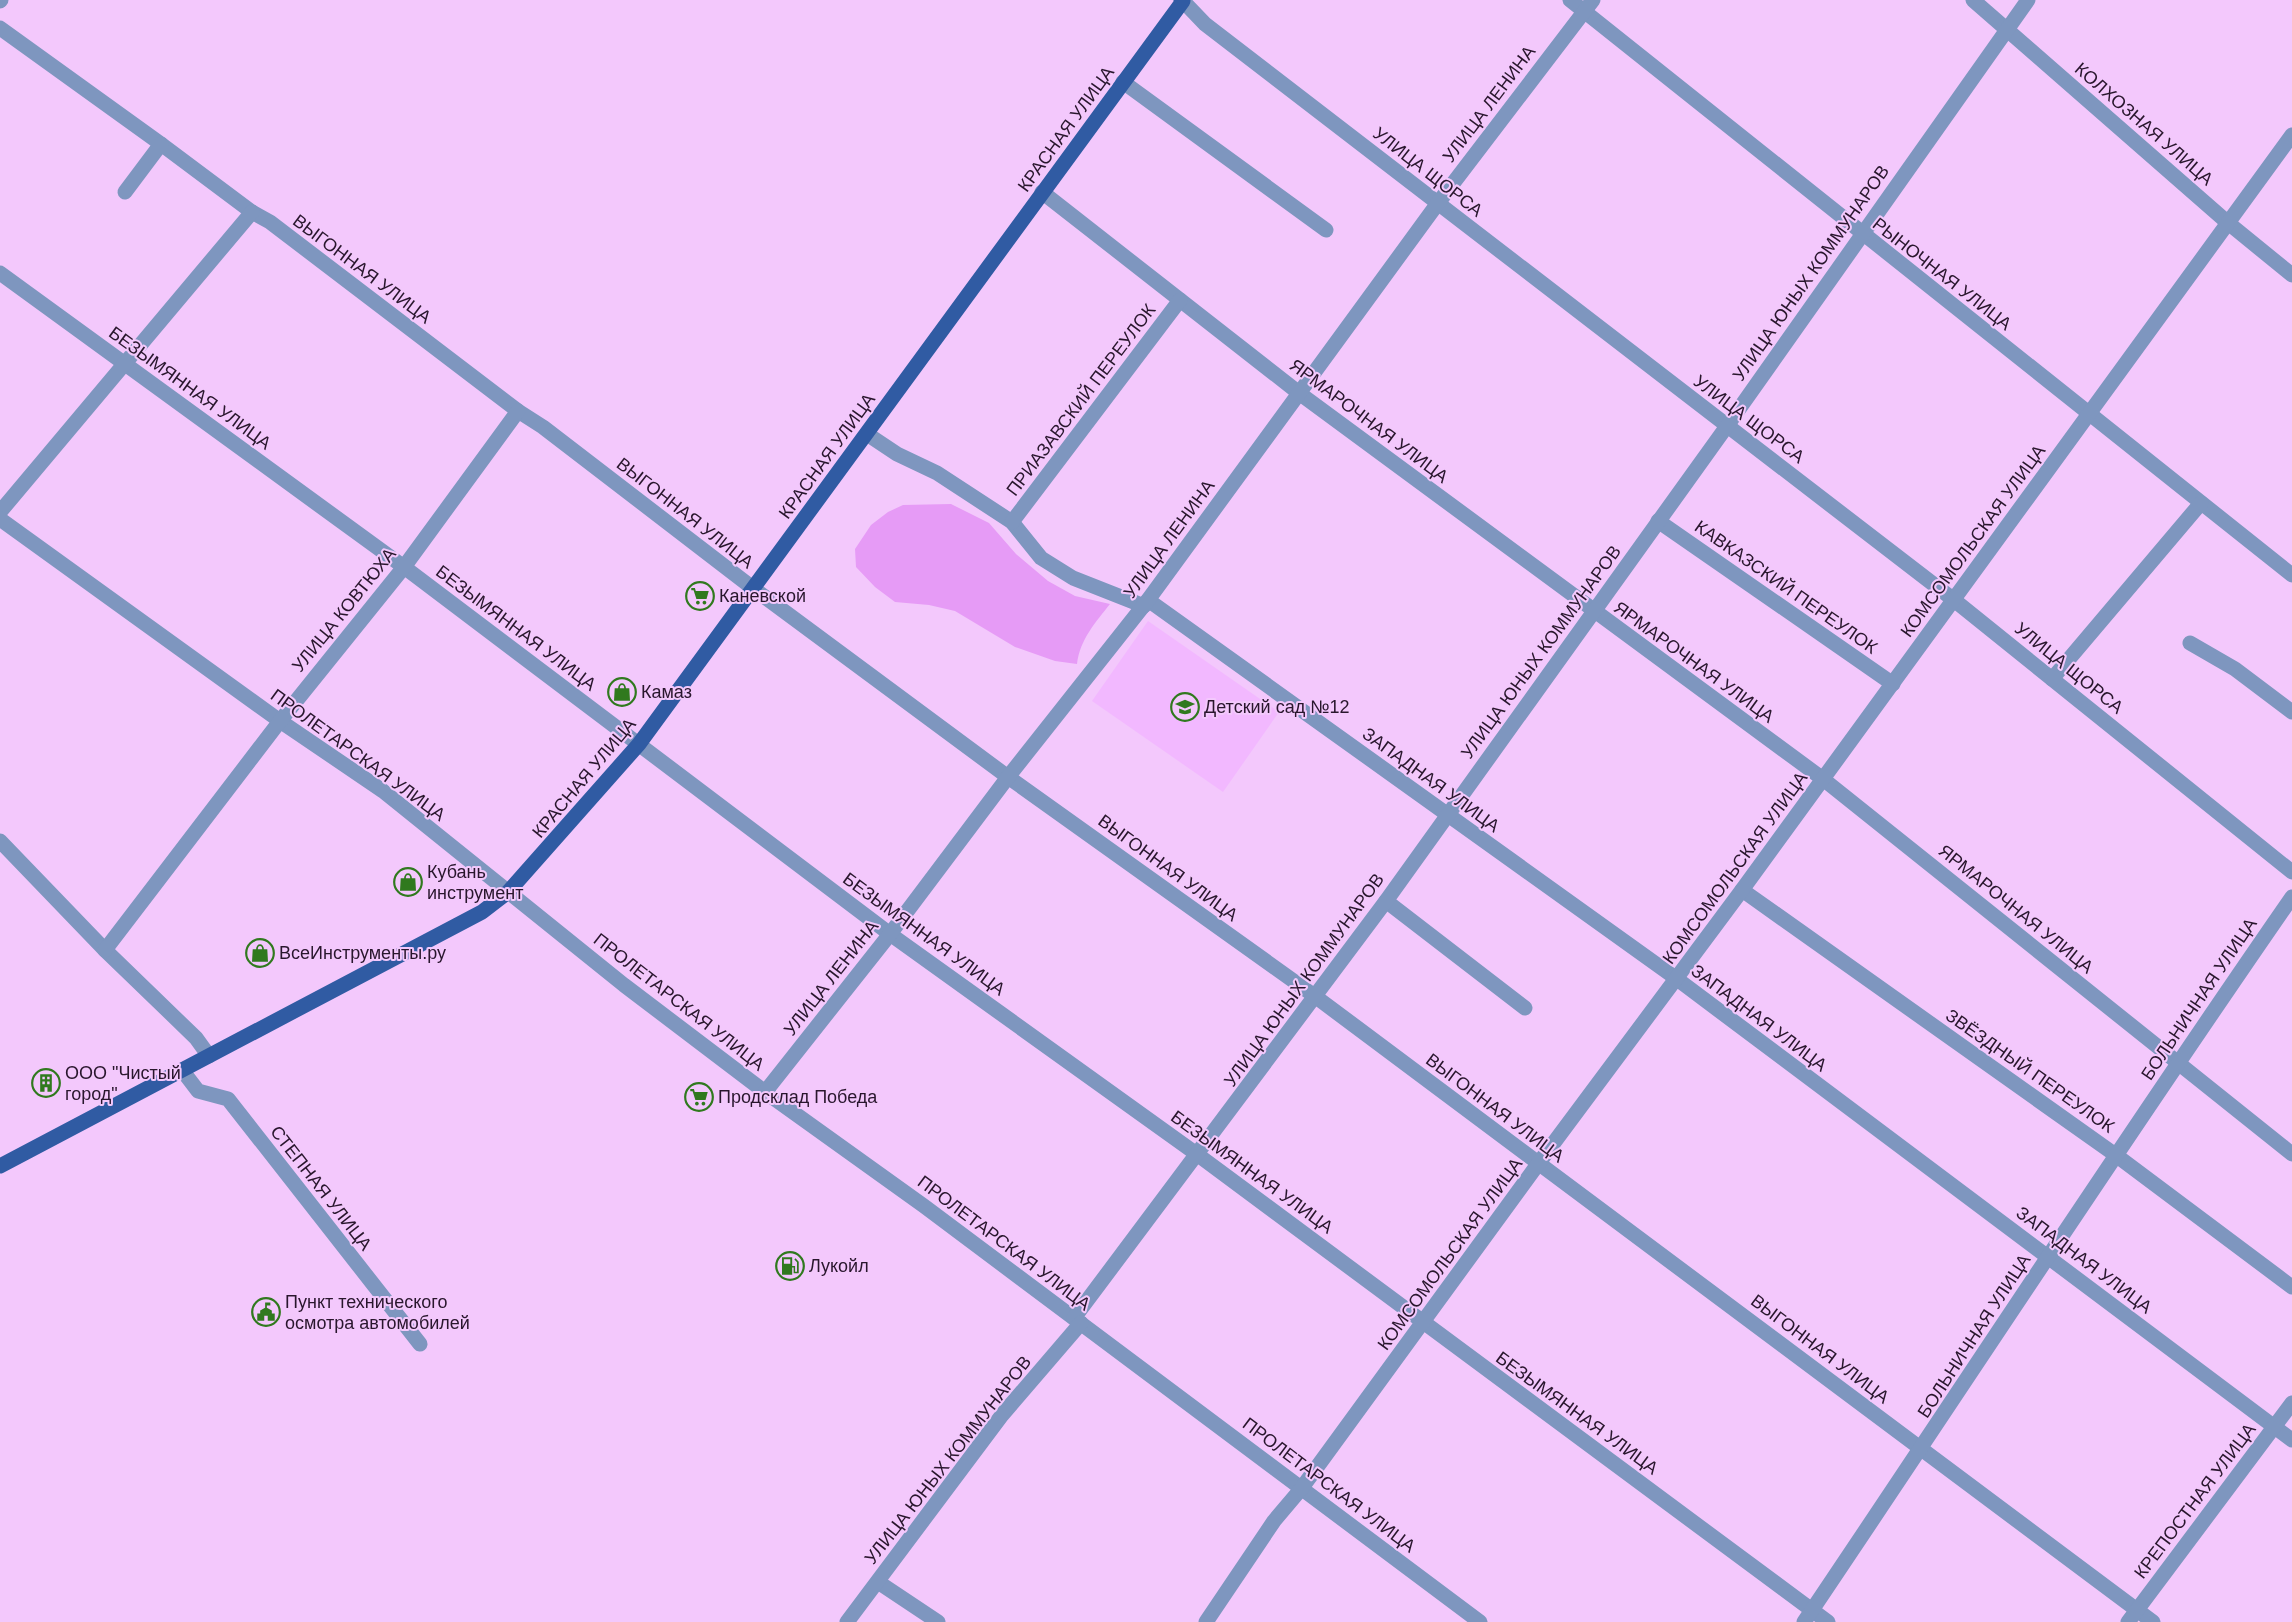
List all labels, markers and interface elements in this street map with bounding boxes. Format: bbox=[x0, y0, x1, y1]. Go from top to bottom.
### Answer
street label: УЛИЦА ЛЕНИНА bbox=[1439, 42, 1539, 166]
street label: КОЛХОЗНАЯ УЛИЦА bbox=[2071, 59, 2217, 189]
street label: КРАСНАЯ УЛИЦА bbox=[1014, 63, 1118, 195]
street label: УЛИЦА ЩОРСА bbox=[1369, 123, 1487, 221]
street label: УЛИЦА ЮНЫХ КОММУНАРОВ bbox=[1729, 161, 1893, 385]
street label: ВЫГОННАЯ УЛИЦА bbox=[289, 211, 435, 327]
street label: РЫНОЧНАЯ УЛИЦА bbox=[1869, 214, 2015, 334]
street label: ПРИАЗАВСКИЙ ПЕРЕУЛОК bbox=[1002, 299, 1160, 500]
street label: БЕЗЫМЯННАЯ УЛИЦА bbox=[105, 323, 275, 453]
street label: ЯРМАРОЧНАЯ УЛИЦА bbox=[1286, 355, 1452, 487]
street label: УЛИЦА ЩОРСА bbox=[1690, 371, 1808, 467]
street label: КРАСНАЯ УЛИЦА bbox=[775, 390, 879, 522]
street label: КОМСОМОЛЬСКАЯ УЛИЦА bbox=[1897, 441, 2049, 641]
street label: ВЫГОННАЯ УЛИЦА bbox=[613, 454, 757, 572]
street label: УЛИЦА ЛЕНИНА bbox=[1120, 476, 1218, 602]
street label: КАВКАЗСКИЙ ПЕРЕУЛОК bbox=[1691, 515, 1882, 658]
street label: УЛИЦА ЮНЫХ КОММУНАРОВ bbox=[1457, 542, 1625, 762]
street label: УЛИЦА КОВТЮХА bbox=[288, 544, 400, 676]
street label: БЕЗЫМЯННАЯ УЛИЦА bbox=[432, 561, 600, 695]
supermarket icon: Каневской bbox=[685, 581, 715, 611]
place label: Каневской bbox=[719, 586, 806, 606]
street label: ЯРМАРОЧНАЯ УЛИЦА bbox=[1610, 597, 1778, 727]
street label: УЛИЦА ЩОРСА bbox=[2011, 618, 2127, 718]
shop icon: Камаз bbox=[607, 677, 637, 707]
place label: Камаз bbox=[641, 682, 692, 702]
street label: ПРОЛЕТАРСКАЯ УЛИЦА bbox=[267, 685, 449, 825]
school or university icon: Детский сад №12 bbox=[1170, 692, 1200, 722]
place label: Детский сад №12 bbox=[1204, 697, 1349, 717]
street label: КРАСНАЯ УЛИЦА bbox=[528, 714, 640, 842]
street label: ЗАПАДНАЯ УЛИЦА bbox=[1359, 724, 1503, 836]
street label: КОМСОМОЛЬСКАЯ УЛИЦА bbox=[1659, 768, 1811, 968]
street label: ВЫГОННАЯ УЛИЦА bbox=[1094, 811, 1242, 925]
street label: ЯРМАРОЧНАЯ УЛИЦА bbox=[1935, 841, 2097, 977]
place label: Кубань инструмент bbox=[427, 862, 523, 903]
shop icon: Кубань инструмент bbox=[393, 867, 423, 897]
street label: БЕЗЫМЯННАЯ УЛИЦА bbox=[839, 869, 1009, 999]
street label: УЛИЦА ЮНЫХ КОММУНАРОВ bbox=[1220, 870, 1388, 1090]
street label: БОЛЬНИЧНАЯ УЛИЦА bbox=[2137, 914, 2261, 1084]
street label: УЛИЦА ЛЕНИНА bbox=[780, 916, 882, 1040]
street label: ПРОЛЕТАРСКАЯ УЛИЦА bbox=[590, 929, 768, 1075]
shop icon: ВсеИнструменты.ру bbox=[245, 938, 275, 968]
place label: ВсеИнструменты.ру bbox=[279, 943, 446, 963]
street label: ЗАПАДНАЯ УЛИЦА bbox=[1687, 961, 1831, 1075]
street label: ЗВЁЗДНЫЙ ПЕРЕУЛОК bbox=[1942, 1004, 2119, 1137]
street label: ВЫГОННАЯ УЛИЦА bbox=[1422, 1050, 1568, 1166]
place label: ООО "Чистый город" bbox=[65, 1063, 181, 1104]
building icon: ООО "Чистый город" bbox=[31, 1068, 61, 1098]
supermarket icon: Продсклад Победа bbox=[684, 1082, 714, 1112]
place label: Продсклад Победа bbox=[718, 1087, 878, 1107]
street label: БЕЗЫМЯННАЯ УЛИЦА bbox=[1167, 1107, 1337, 1237]
street label: СТЕПНАЯ УЛИЦА bbox=[266, 1122, 376, 1254]
street label: КОМСОМОЛЬСКАЯ УЛИЦА bbox=[1374, 1154, 1526, 1354]
street label: ПРОЛЕТАРСКАЯ УЛИЦА bbox=[914, 1172, 1094, 1314]
street label: ЗАПАДНАЯ УЛИЦА bbox=[2012, 1203, 2156, 1317]
fuel station icon: Лукойл bbox=[775, 1251, 805, 1281]
street label: БОЛЬНИЧНАЯ УЛИЦА bbox=[1914, 1251, 2034, 1421]
place label: Лукойл bbox=[809, 1256, 869, 1276]
street label: ВЫГОННАЯ УЛИЦА bbox=[1747, 1291, 1893, 1407]
place label: Пункт технического осмотра автомобилей bbox=[285, 1292, 470, 1333]
public building icon: Пункт технического осмотра автомобилей bbox=[251, 1297, 281, 1327]
street label: БЕЗЫМЯННАЯ УЛИЦА bbox=[1492, 1348, 1662, 1478]
street label: УЛИЦА ЮНЫХ КОММУНАРОВ bbox=[861, 1352, 1035, 1568]
street label: ПРОЛЕТАРСКАЯ УЛИЦА bbox=[1239, 1414, 1419, 1556]
street label: КРЕПОСТНАЯ УЛИЦА bbox=[2130, 1420, 2260, 1582]

